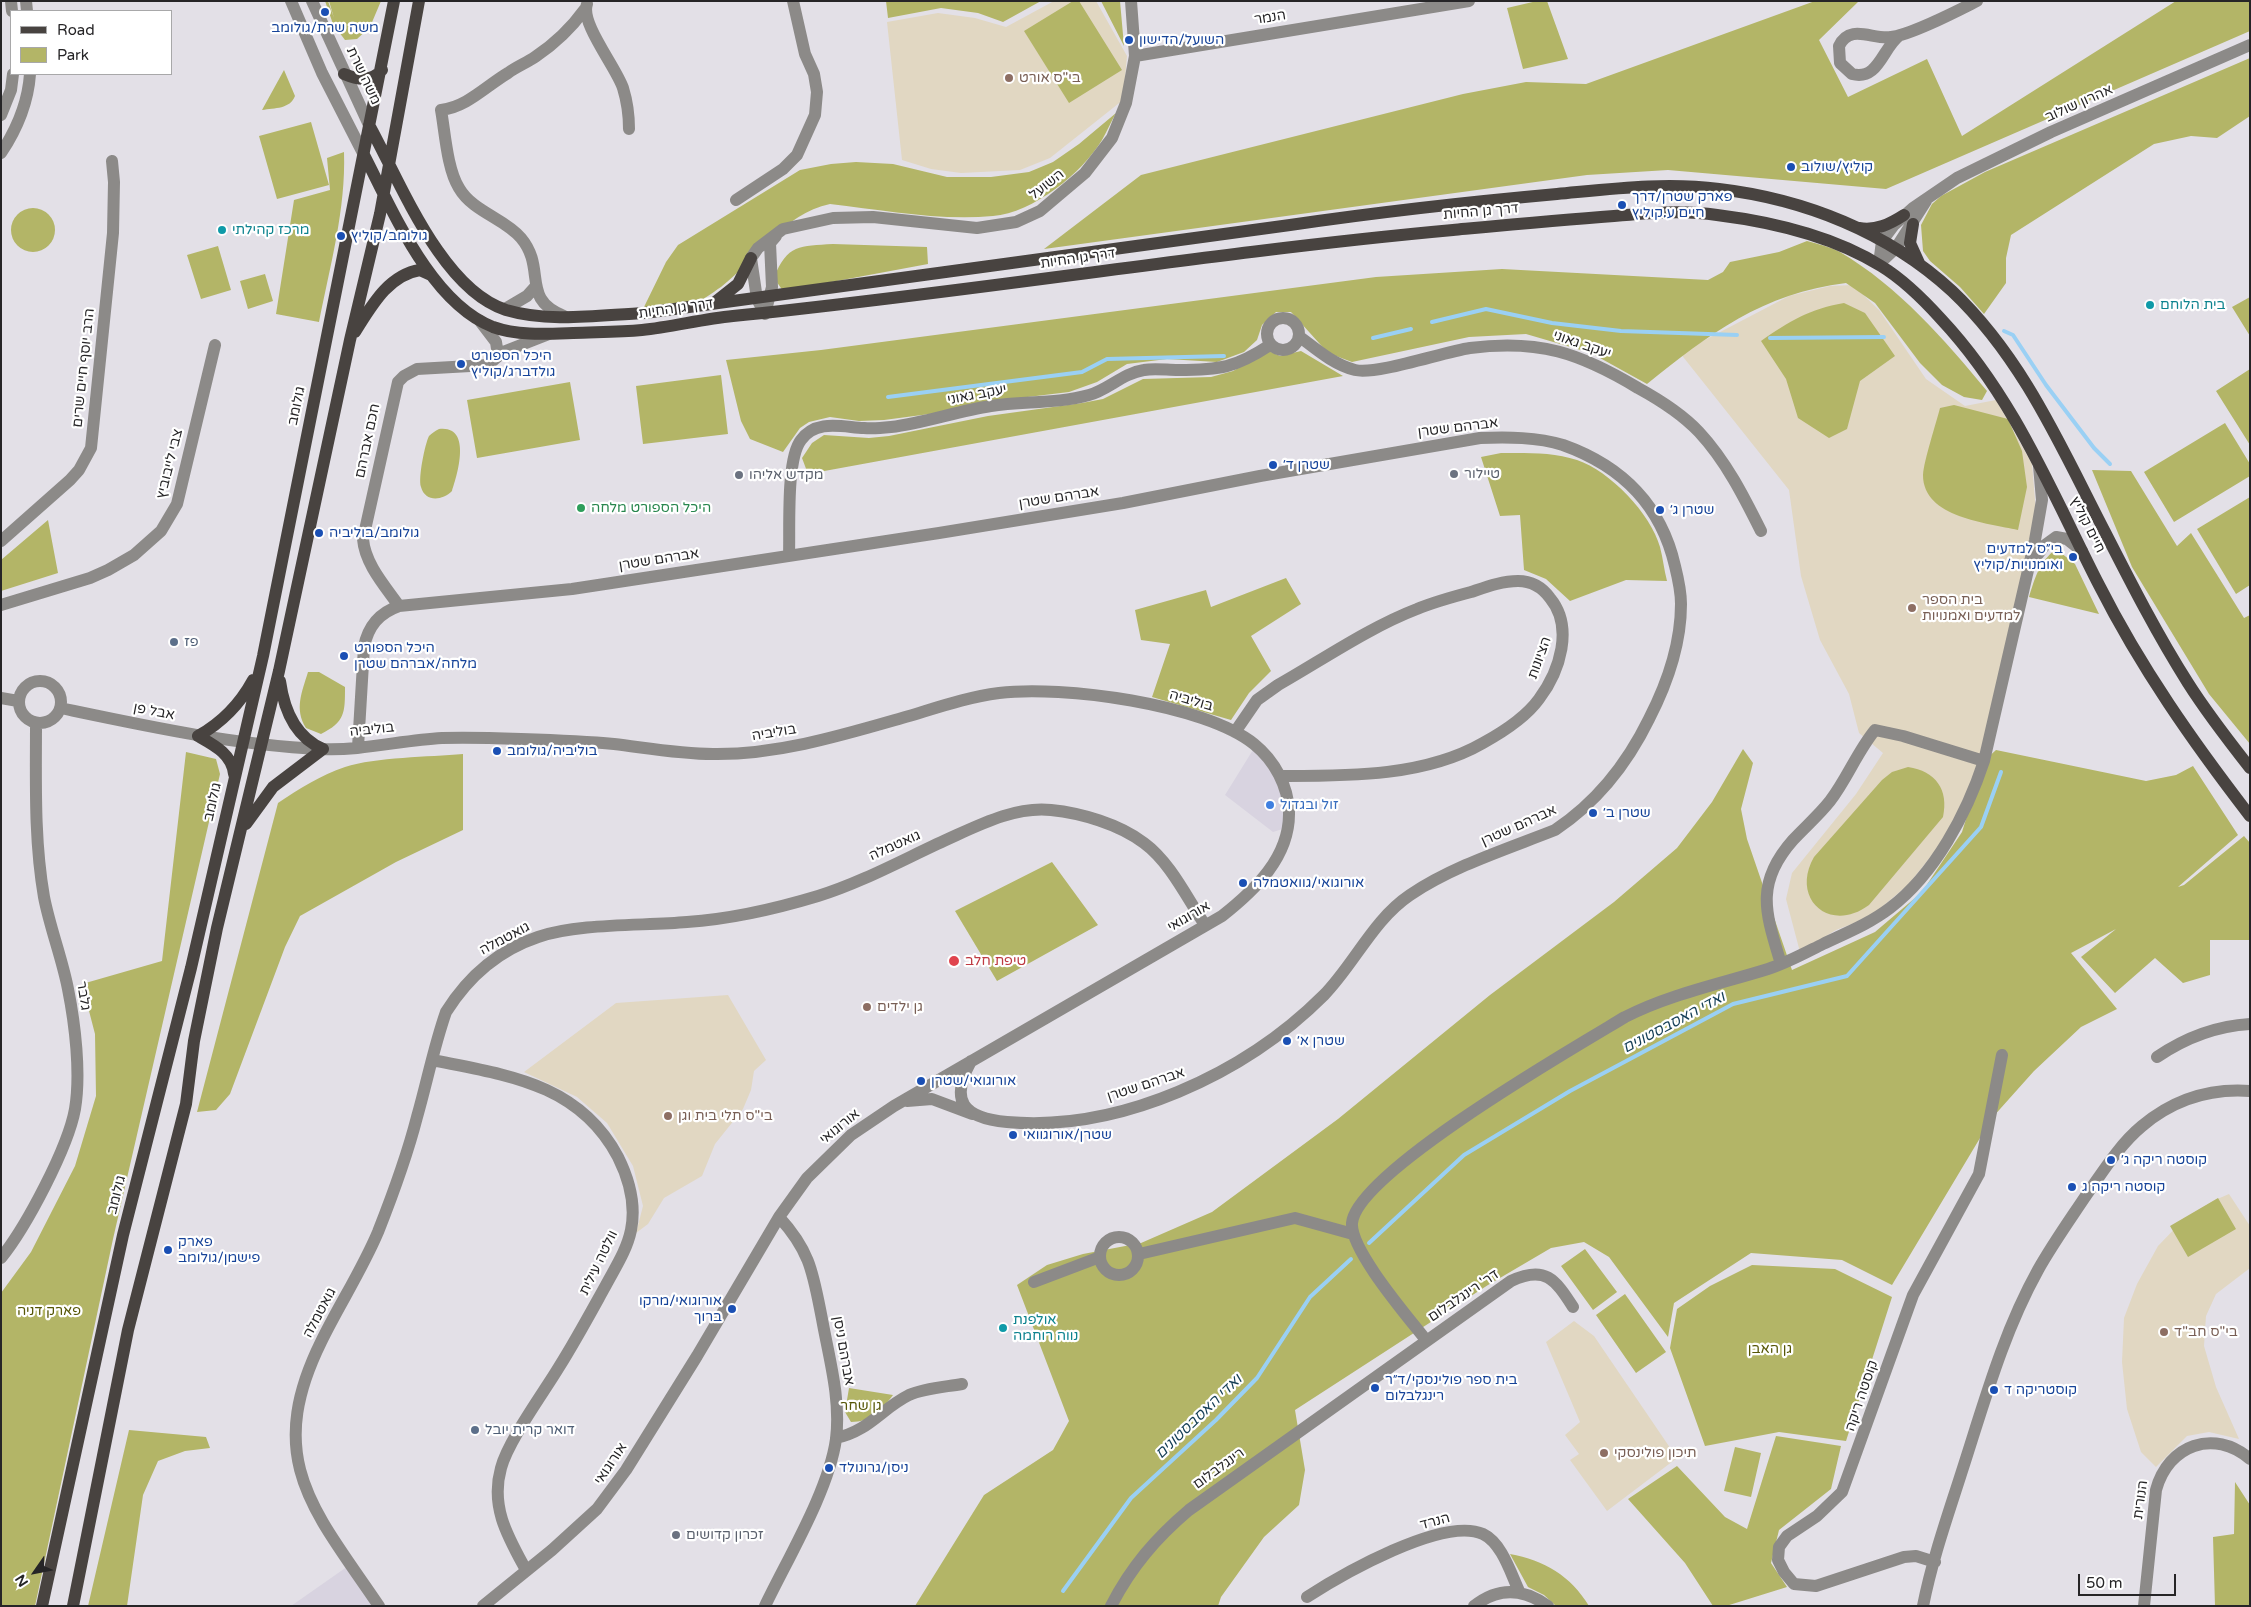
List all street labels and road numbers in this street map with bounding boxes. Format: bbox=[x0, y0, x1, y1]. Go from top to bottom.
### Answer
street label: הנמר bbox=[1253, 7, 1287, 29]
street label: משה שרת bbox=[342, 44, 384, 108]
street label: אהרון שולוב bbox=[2043, 82, 2115, 126]
street label: השועל bbox=[1026, 166, 1068, 204]
street label: דרך גן החיות bbox=[1442, 200, 1520, 224]
street label: דרך גן החיות bbox=[1039, 245, 1117, 273]
street label: דרך גן החיות bbox=[637, 295, 715, 323]
street label: הרב יוסף חיים שרים bbox=[69, 308, 99, 428]
street label: יעקב גאוני bbox=[1551, 327, 1613, 363]
street label: יעקב גאוני bbox=[946, 381, 1008, 409]
street label: גולומב bbox=[285, 385, 309, 427]
street label: חכם אברהם bbox=[352, 402, 384, 480]
street label: אברהם שטרן bbox=[1417, 415, 1499, 441]
street label: צבי לייבוביץ bbox=[153, 427, 187, 501]
street label: אברהם שטרן bbox=[1018, 483, 1100, 513]
street label: חיים קוליץ bbox=[2066, 494, 2108, 556]
street label: אברהם שטרן bbox=[618, 545, 700, 575]
street label: הציונות bbox=[1525, 635, 1555, 681]
street label: בוליביה bbox=[1167, 687, 1215, 715]
street label: אבל פן bbox=[132, 700, 176, 724]
street label: בוליביה bbox=[349, 719, 395, 741]
street label: בוליביה bbox=[750, 721, 798, 745]
street label: גולומב bbox=[200, 781, 226, 823]
street label: אברהם שטרן bbox=[1479, 802, 1559, 850]
street label: גואטמלה bbox=[867, 827, 923, 865]
street label: אורוגואי bbox=[1165, 898, 1213, 936]
street label: גואטמלה bbox=[477, 919, 533, 959]
street label: גלבר bbox=[72, 980, 94, 1012]
street label: אברהם שטרן bbox=[1105, 1065, 1187, 1105]
street label: אורוגואי bbox=[817, 1106, 863, 1148]
street label: גולומב bbox=[104, 1174, 130, 1216]
street label: וולטה עילית bbox=[576, 1228, 622, 1298]
street label: דר' רינגלבלום bbox=[1425, 1266, 1503, 1326]
street label: גואטמלה bbox=[300, 1285, 340, 1341]
street label: אברהם ניסן bbox=[829, 1315, 857, 1387]
street label: קוסטה ריקה bbox=[1842, 1358, 1882, 1434]
street label: אורוגואי bbox=[591, 1440, 631, 1488]
street label: רינגלבלום bbox=[1190, 1445, 1248, 1493]
street label: הנורית bbox=[2130, 1480, 2152, 1520]
street label: הנרד bbox=[1418, 1510, 1452, 1534]

